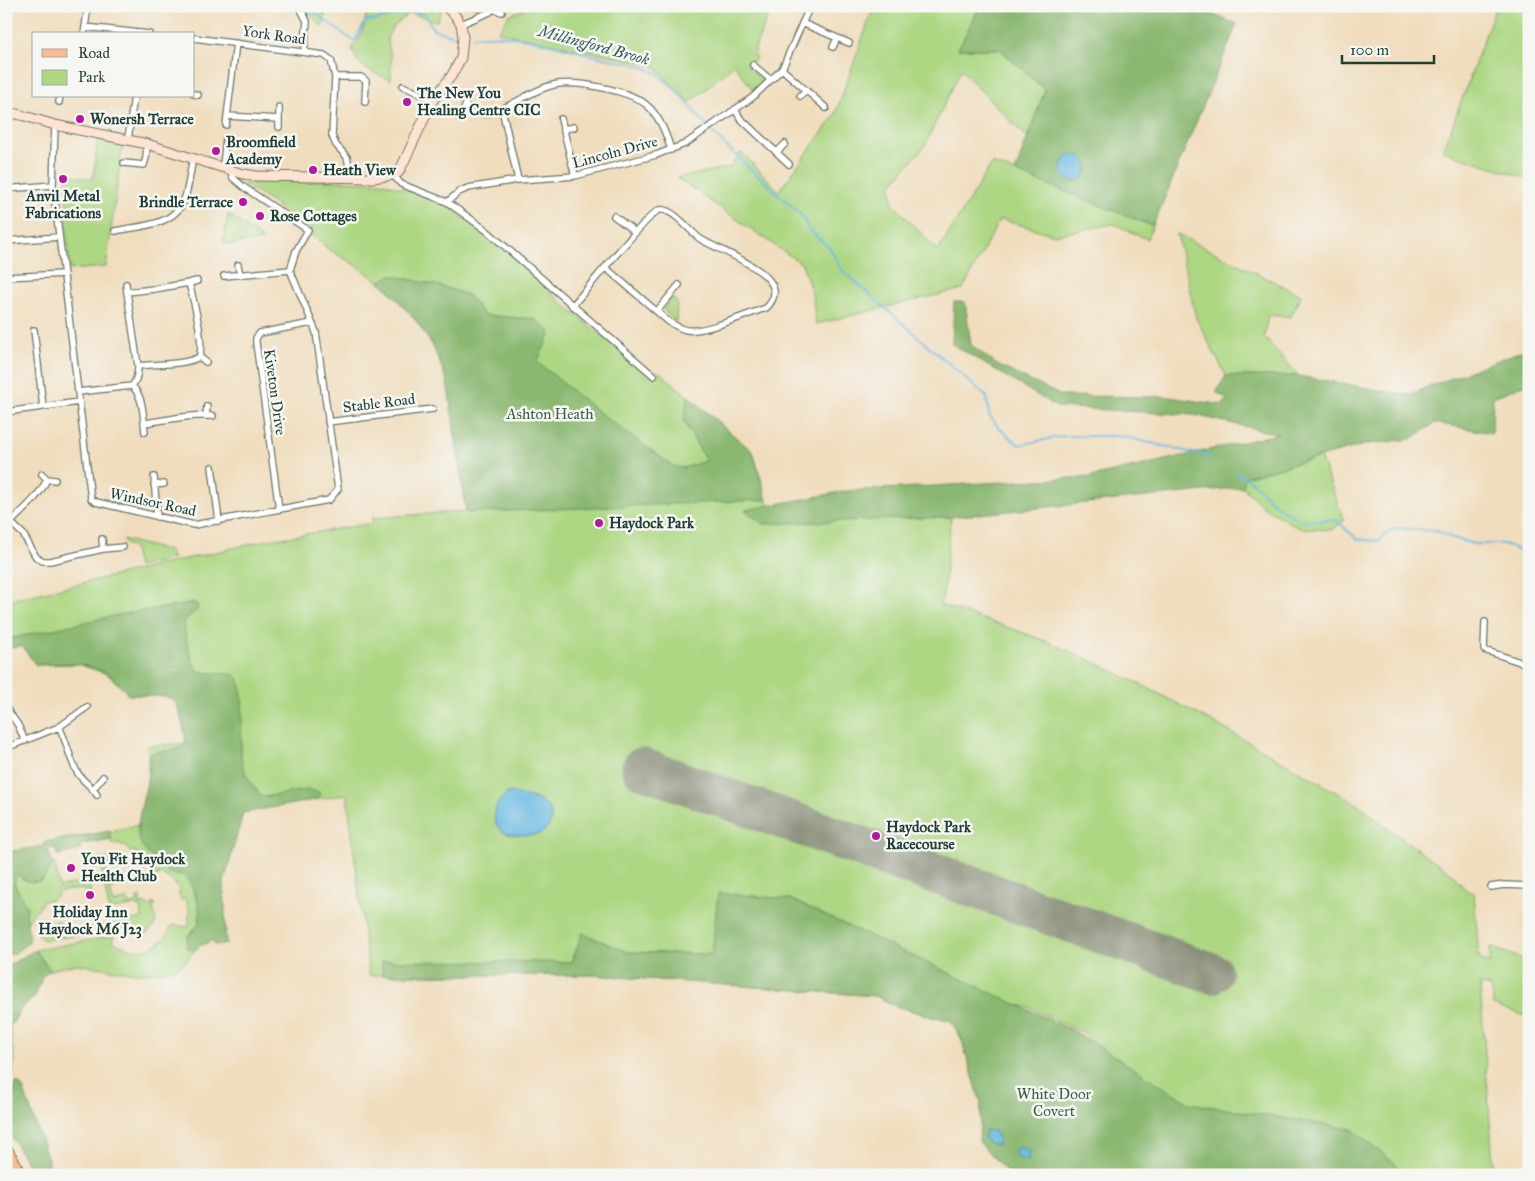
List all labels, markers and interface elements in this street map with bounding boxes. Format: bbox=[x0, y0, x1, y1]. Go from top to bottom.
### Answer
water label: Millingford Brook bbox=[534, 21, 652, 69]
street label: York Road bbox=[241, 22, 307, 48]
legend bbox=[32, 32, 195, 98]
scale bar bbox=[1342, 32, 1435, 64]
text: 100 m bbox=[1350, 41, 1390, 59]
text: Road bbox=[78, 44, 110, 62]
text: Park bbox=[78, 68, 105, 86]
place label: The New You Healing Centre CIC bbox=[416, 84, 540, 120]
marker: The New You Healing Centre CIC bbox=[401, 96, 413, 108]
place label: Wonersh Terrace bbox=[90, 110, 195, 128]
marker: Wonersh Terrace bbox=[74, 113, 86, 125]
street label: Lincoln Drive bbox=[570, 132, 660, 172]
place label: Broomfield Academy bbox=[225, 133, 296, 169]
marker: Broomfield Academy bbox=[210, 145, 222, 157]
place label: Heath View bbox=[323, 161, 397, 179]
marker: Heath View bbox=[307, 164, 319, 176]
marker: Anvil Metal Fabrications bbox=[57, 173, 69, 185]
place label: Anvil Metal Fabrications bbox=[25, 187, 102, 222]
place label: Brindle Terrace bbox=[139, 193, 234, 211]
marker: Brindle Terrace bbox=[237, 196, 249, 208]
place label: Rose Cottages bbox=[270, 207, 357, 226]
marker: Rose Cottages bbox=[254, 210, 266, 222]
street label: Kiveton Drive bbox=[260, 348, 290, 436]
street label: Stable Road bbox=[342, 390, 417, 416]
park label: Ashton Heath bbox=[505, 405, 594, 423]
street label: Windsor Road bbox=[108, 484, 198, 520]
place label: Haydock Park bbox=[609, 514, 695, 533]
marker: Haydock Park bbox=[593, 517, 605, 529]
place label: Haydock Park Racecourse bbox=[886, 818, 972, 853]
marker: Haydock Park Racecourse bbox=[870, 830, 882, 842]
place label: You Fit Haydock Health Club bbox=[80, 850, 186, 885]
marker: You Fit Haydock Health Club bbox=[65, 862, 77, 874]
marker: Holiday Inn Haydock M6 J23 bbox=[84, 889, 96, 901]
place label: Holiday Inn Haydock M6 J23 bbox=[38, 903, 142, 939]
park label: White Door Covert bbox=[1017, 1085, 1092, 1120]

